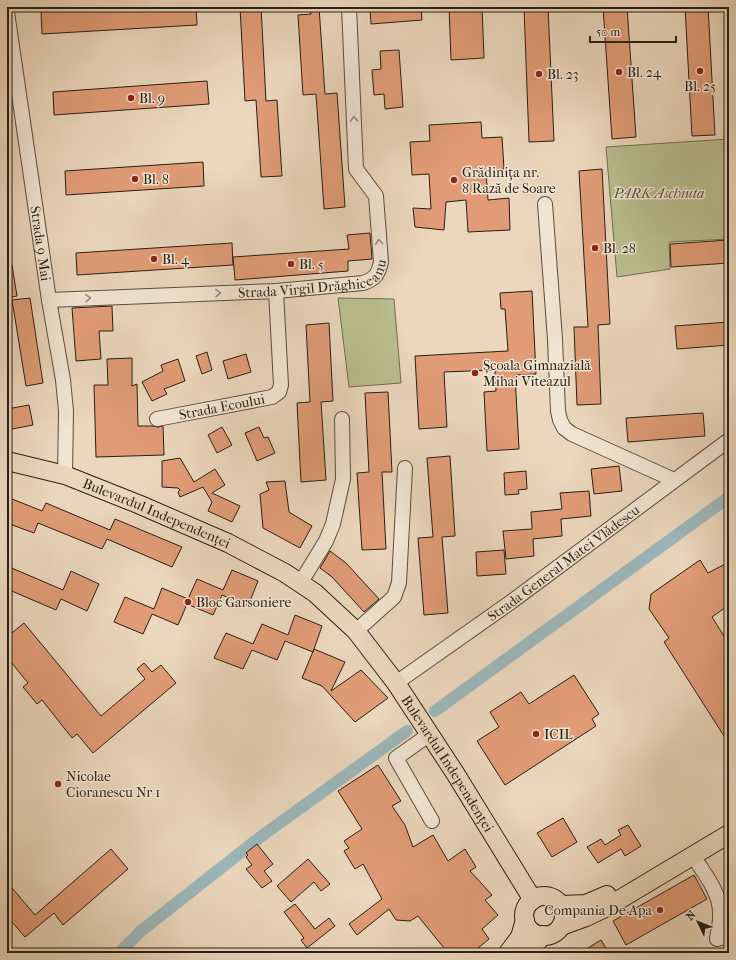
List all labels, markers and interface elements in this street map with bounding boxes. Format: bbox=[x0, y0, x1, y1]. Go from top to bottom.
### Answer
scale bar bbox=[590, 18, 676, 44]
text: 50 m bbox=[596, 25, 620, 39]
place label: Bl. 24 bbox=[627, 64, 662, 81]
place label: Bl. 23 bbox=[547, 66, 579, 83]
marker: Bl. 25 bbox=[695, 66, 705, 76]
marker: Bl. 24 bbox=[614, 67, 624, 77]
marker: Bl. 23 bbox=[534, 69, 544, 79]
place label: Bl. 25 bbox=[684, 78, 716, 95]
place label: Bl. 9 bbox=[139, 90, 165, 107]
marker: Bl. 9 bbox=[126, 93, 136, 103]
one-way arrow bbox=[349, 116, 358, 122]
place label: Grădiniţa nr. 8 Rază de Soare bbox=[462, 164, 556, 197]
place label: Bl. 8 bbox=[143, 171, 169, 188]
marker: Bl. 8 bbox=[130, 174, 140, 184]
marker: Grădiniţa nr. 8 Rază de Soare bbox=[449, 175, 459, 185]
park label: PARK Aschiuta bbox=[613, 185, 704, 202]
street label: Strada 9 Mai bbox=[26, 205, 54, 282]
one-way arrow bbox=[375, 239, 384, 245]
place label: Bl. 28 bbox=[603, 240, 636, 257]
marker: Bl. 28 bbox=[590, 243, 600, 253]
place label: Bl. 4 bbox=[162, 251, 190, 268]
marker: Bl. 4 bbox=[149, 254, 159, 264]
place label: Bl. 5 bbox=[299, 256, 324, 273]
street label: Strada Virgil Drăghiceanu bbox=[238, 257, 390, 301]
marker: Bl. 5 bbox=[286, 259, 296, 269]
one-way arrow bbox=[215, 289, 221, 297]
one-way arrow bbox=[85, 294, 91, 303]
place label: Școala Gimnazială Mihai Viteazul bbox=[483, 357, 591, 390]
marker: Școala Gimnazială Mihai Viteazul bbox=[470, 368, 480, 378]
street label: Strada Ecoului bbox=[177, 391, 266, 424]
street label: Bulevardul Independenței bbox=[80, 475, 233, 552]
street label: Strada General Matei Vlădescu bbox=[484, 501, 643, 625]
place label: Bloc Garsoniere bbox=[196, 594, 292, 611]
marker: Bloc Garsoniere bbox=[183, 597, 193, 607]
street label: Bulevardul Independenței bbox=[397, 692, 497, 835]
place label: ICIL bbox=[544, 726, 573, 743]
marker: ICIL bbox=[531, 729, 541, 739]
place label: Nicolae Cioranescu Nr 1 bbox=[66, 768, 160, 801]
marker: Nicolae Cioranescu Nr 1 bbox=[53, 779, 63, 789]
place label: Compania De Apa bbox=[544, 902, 653, 919]
north arrow bbox=[678, 902, 718, 942]
marker: Compania De Apa bbox=[655, 905, 665, 915]
text: N bbox=[683, 908, 699, 923]

